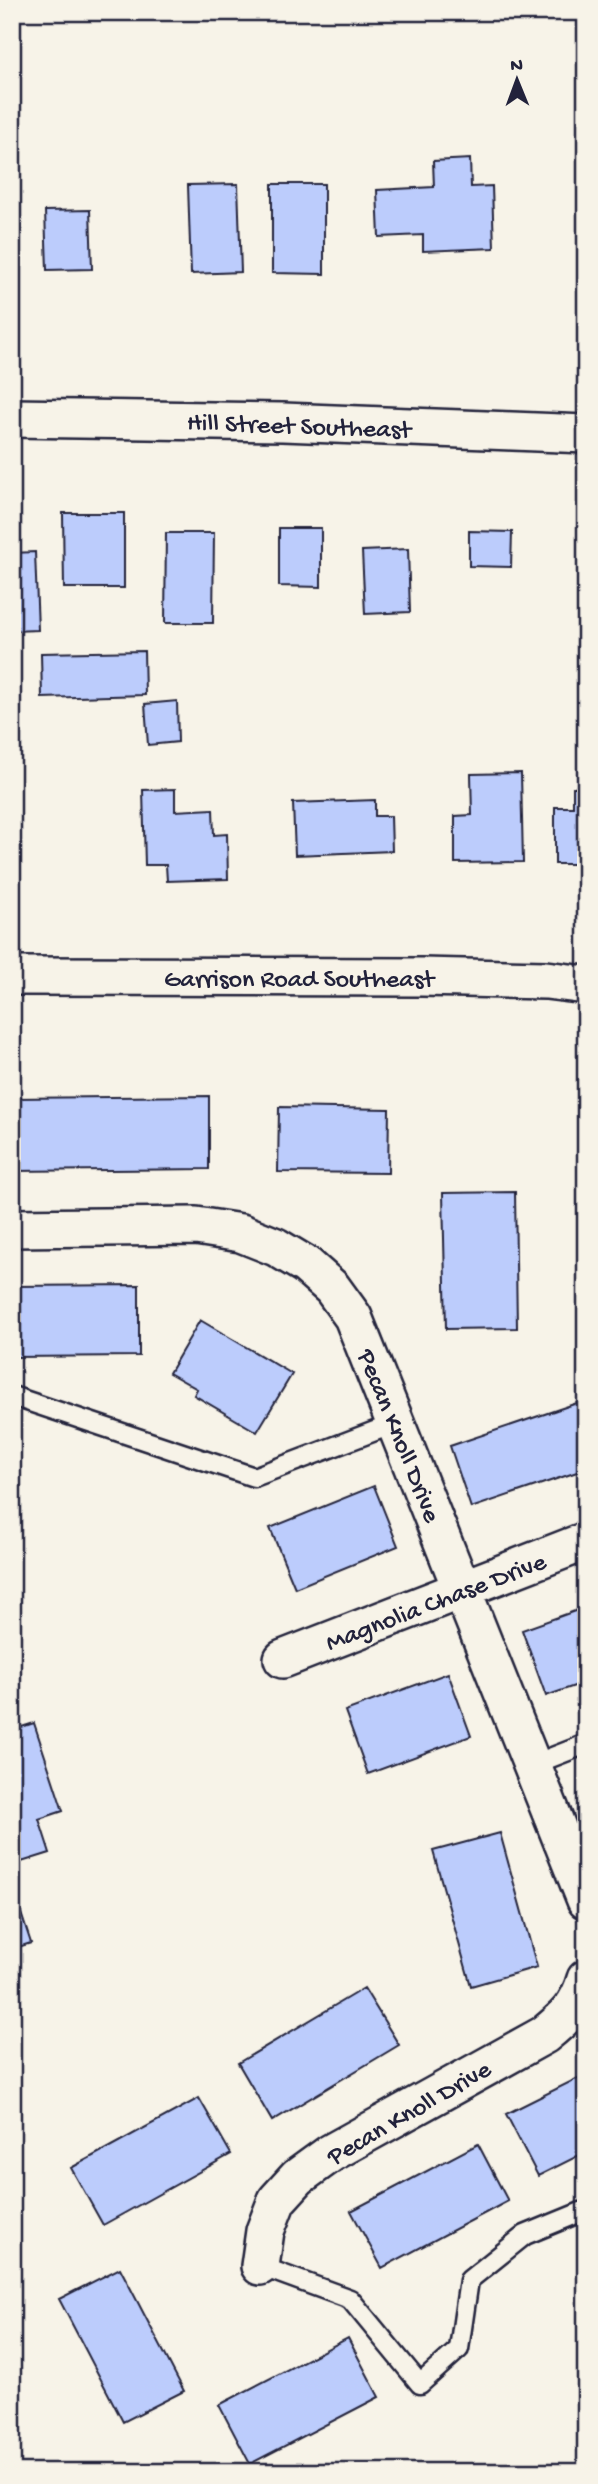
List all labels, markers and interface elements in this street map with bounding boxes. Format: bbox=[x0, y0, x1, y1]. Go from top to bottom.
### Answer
north arrow bbox=[482, 46, 552, 116]
text: N bbox=[510, 55, 523, 78]
street label: Hill Street Southeast bbox=[186, 409, 414, 448]
street label: Garrison Road Southeast bbox=[164, 966, 436, 997]
street label: Pecan Knoll Drive bbox=[348, 1345, 446, 1528]
street label: Magnolia Chase Drive bbox=[322, 1548, 552, 1660]
street label: Pecan Knoll Drive bbox=[322, 2055, 498, 2175]

